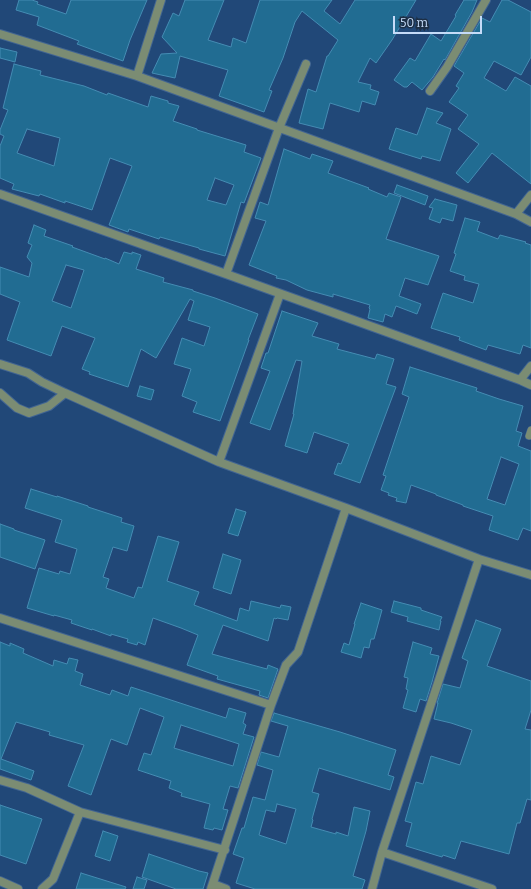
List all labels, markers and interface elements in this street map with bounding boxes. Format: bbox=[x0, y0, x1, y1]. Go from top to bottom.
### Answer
scale bar bbox=[395, 8, 484, 34]
text: 50 m bbox=[400, 16, 428, 30]

